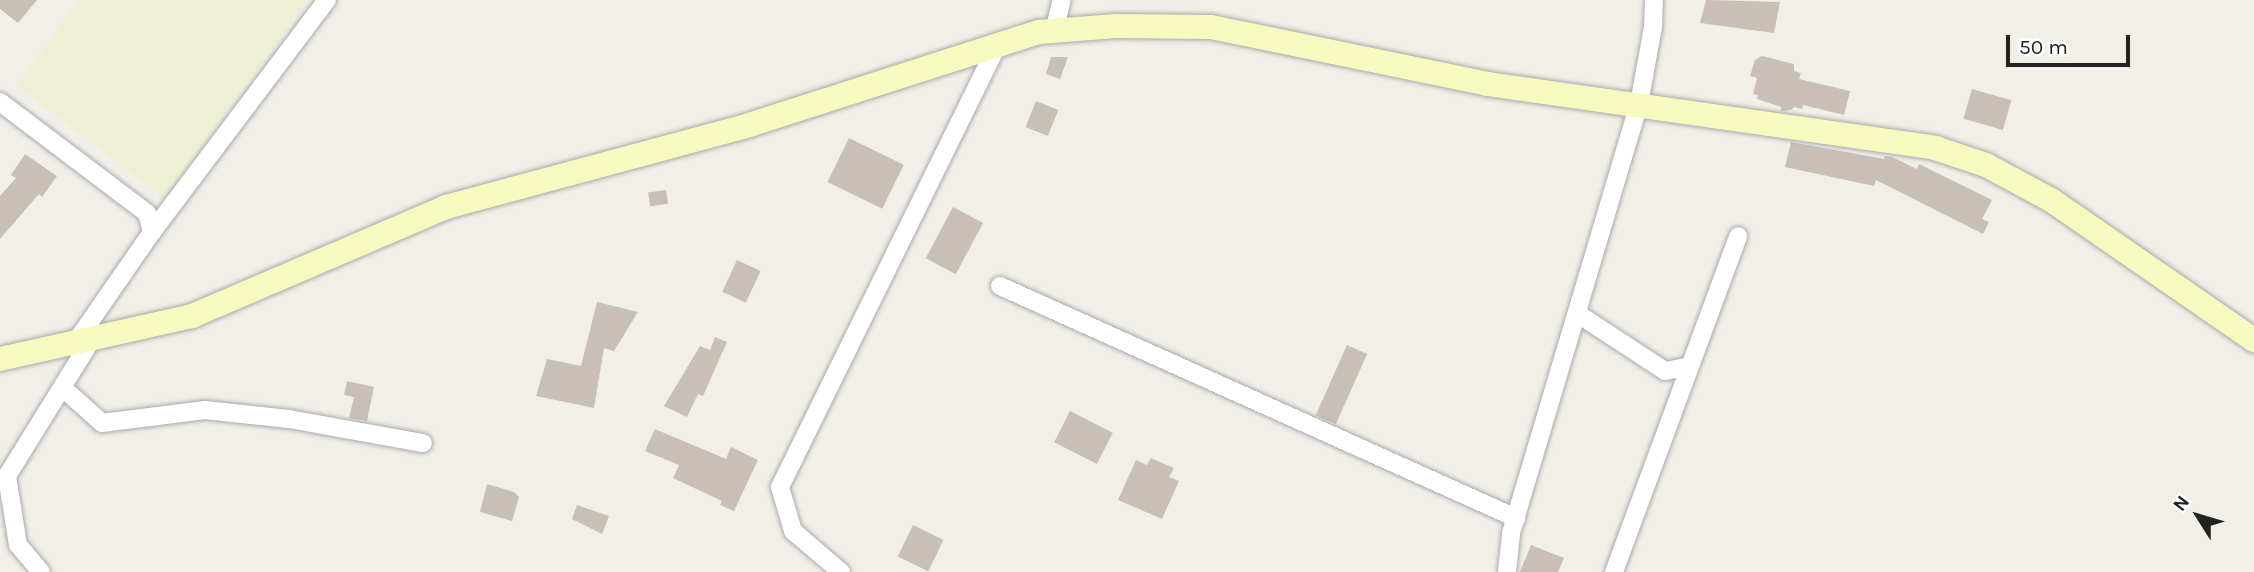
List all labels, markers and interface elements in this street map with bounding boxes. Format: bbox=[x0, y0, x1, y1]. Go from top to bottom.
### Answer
scale bar bbox=[2009, 21, 2133, 65]
text: 50 m bbox=[2019, 35, 2068, 59]
north arrow bbox=[2163, 481, 2233, 551]
text: N bbox=[2168, 491, 2194, 515]

